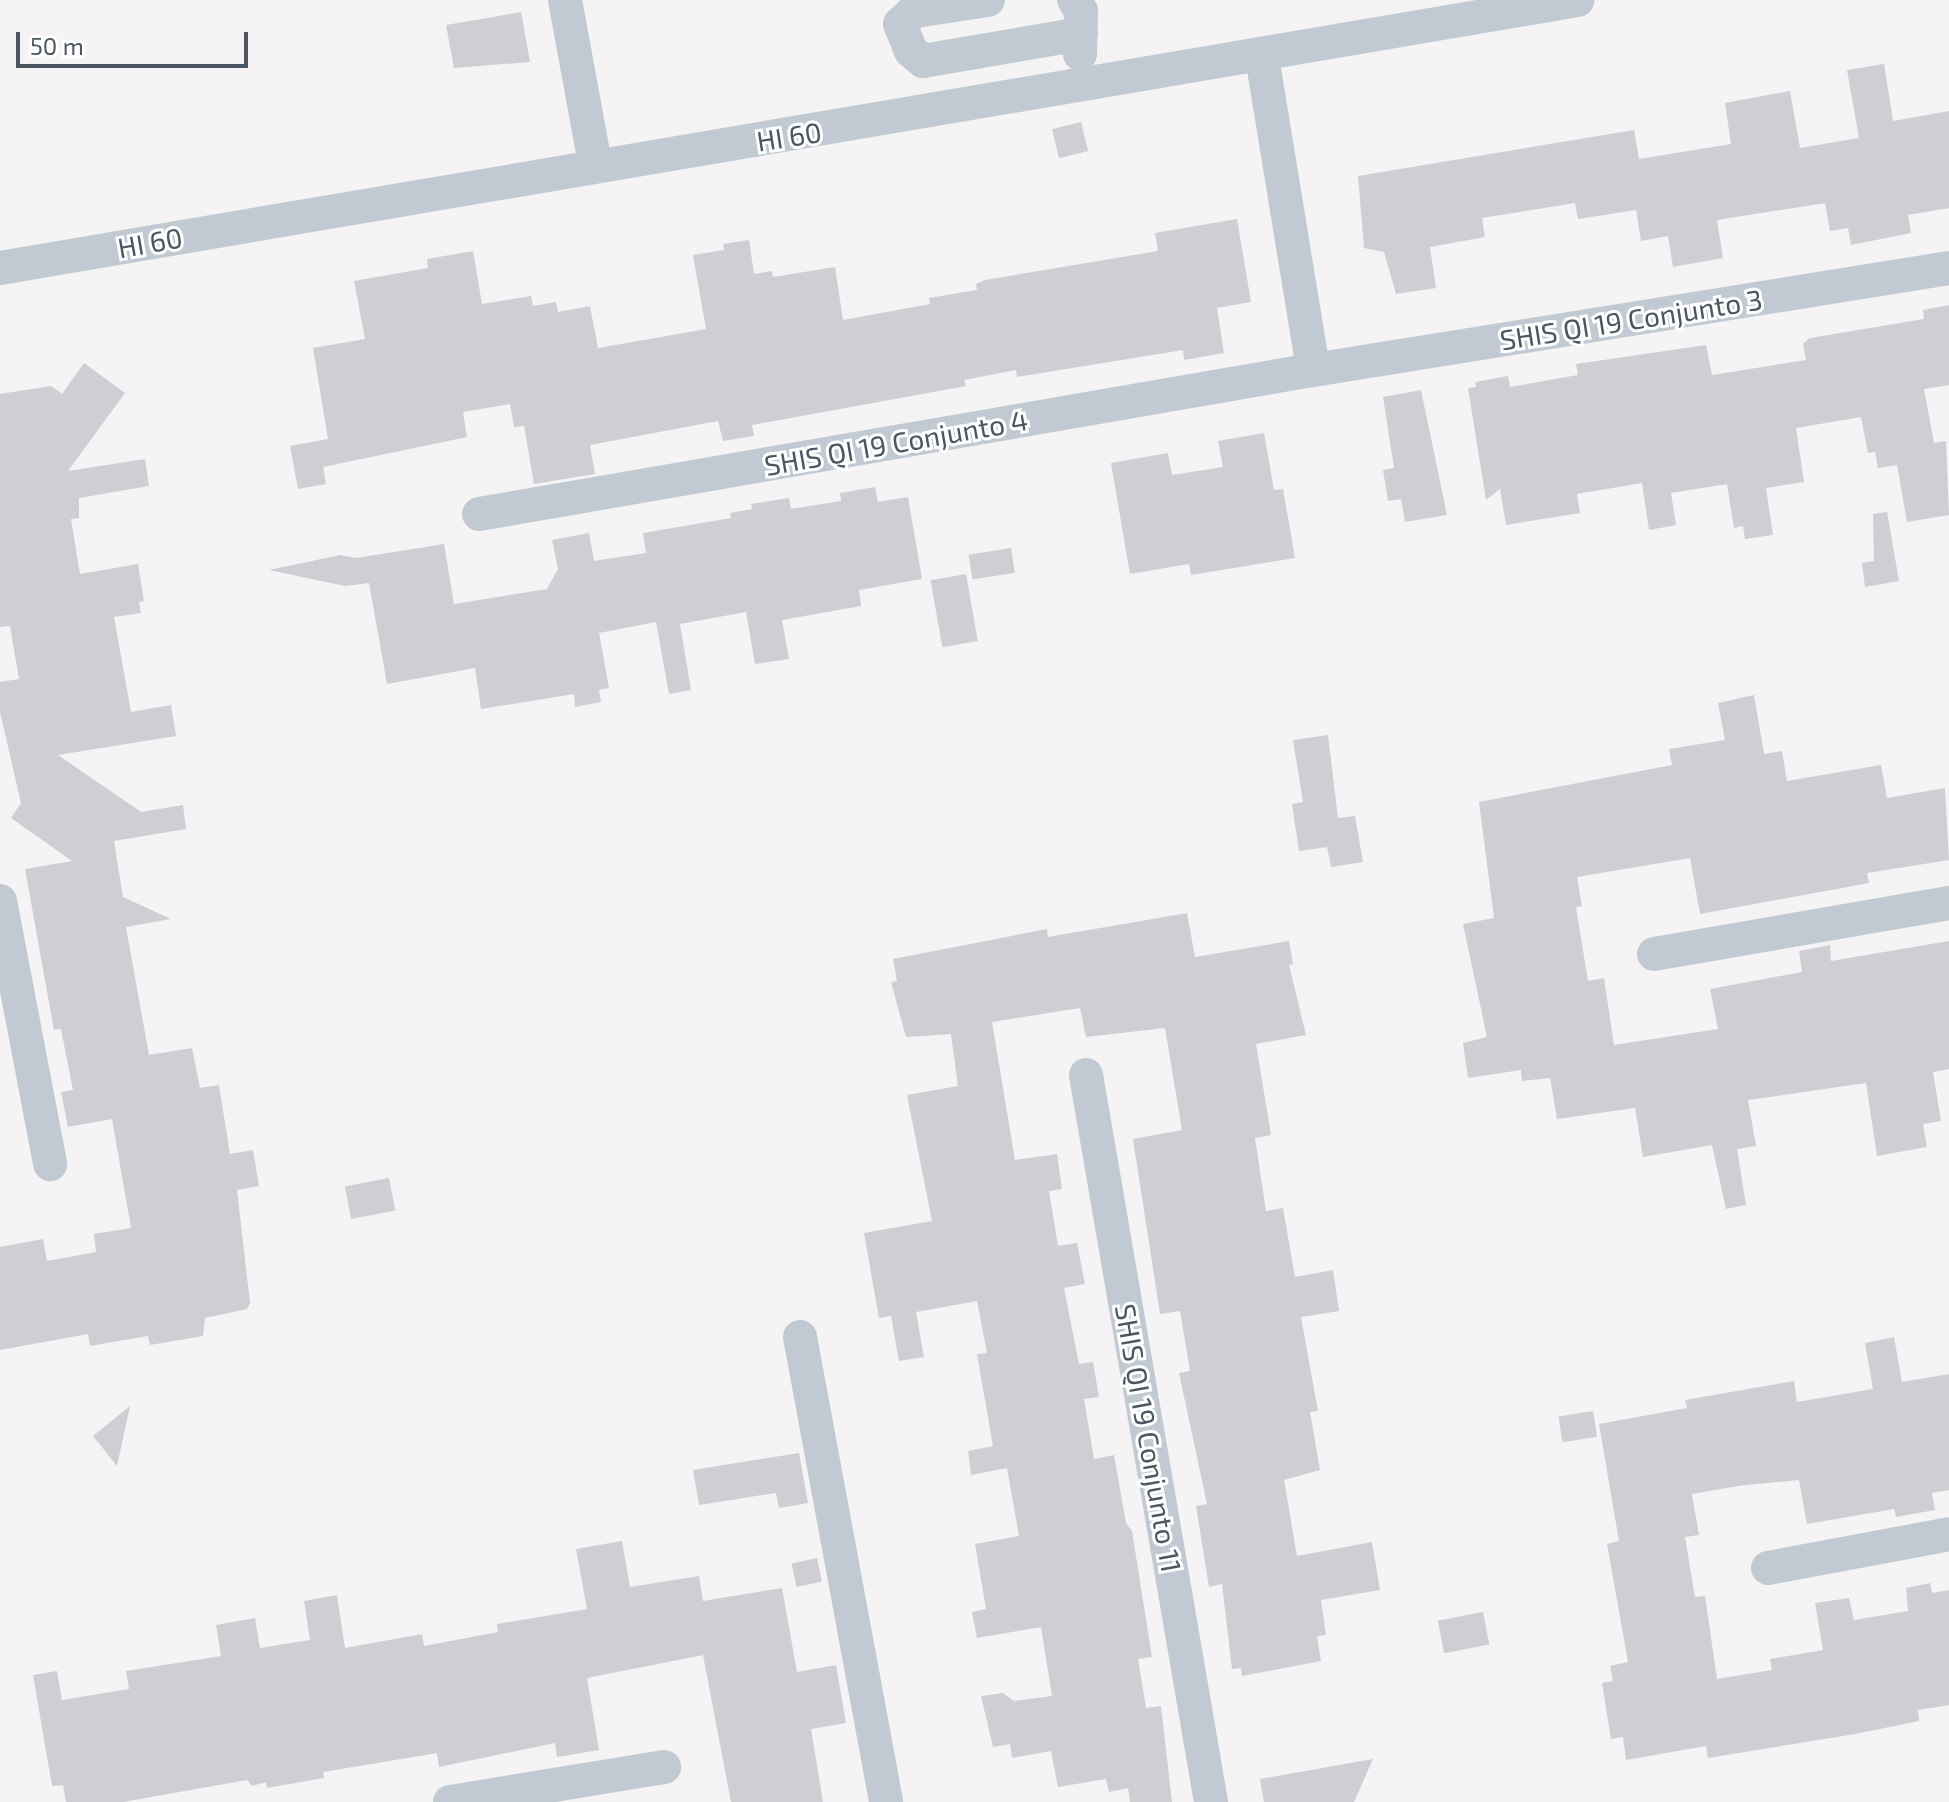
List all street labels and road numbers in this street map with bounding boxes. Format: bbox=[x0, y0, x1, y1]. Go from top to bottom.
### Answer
street label: HI 60 bbox=[754, 114, 824, 158]
street label: HI 60 bbox=[115, 220, 185, 264]
street label: SHIS QI 19 Conjunto 3 bbox=[1497, 282, 1765, 356]
street label: SHIS QI 19 Conjunto 4 bbox=[762, 402, 1030, 482]
street label: SHIS QI 19 Conjunto 11 bbox=[1109, 1301, 1189, 1575]

